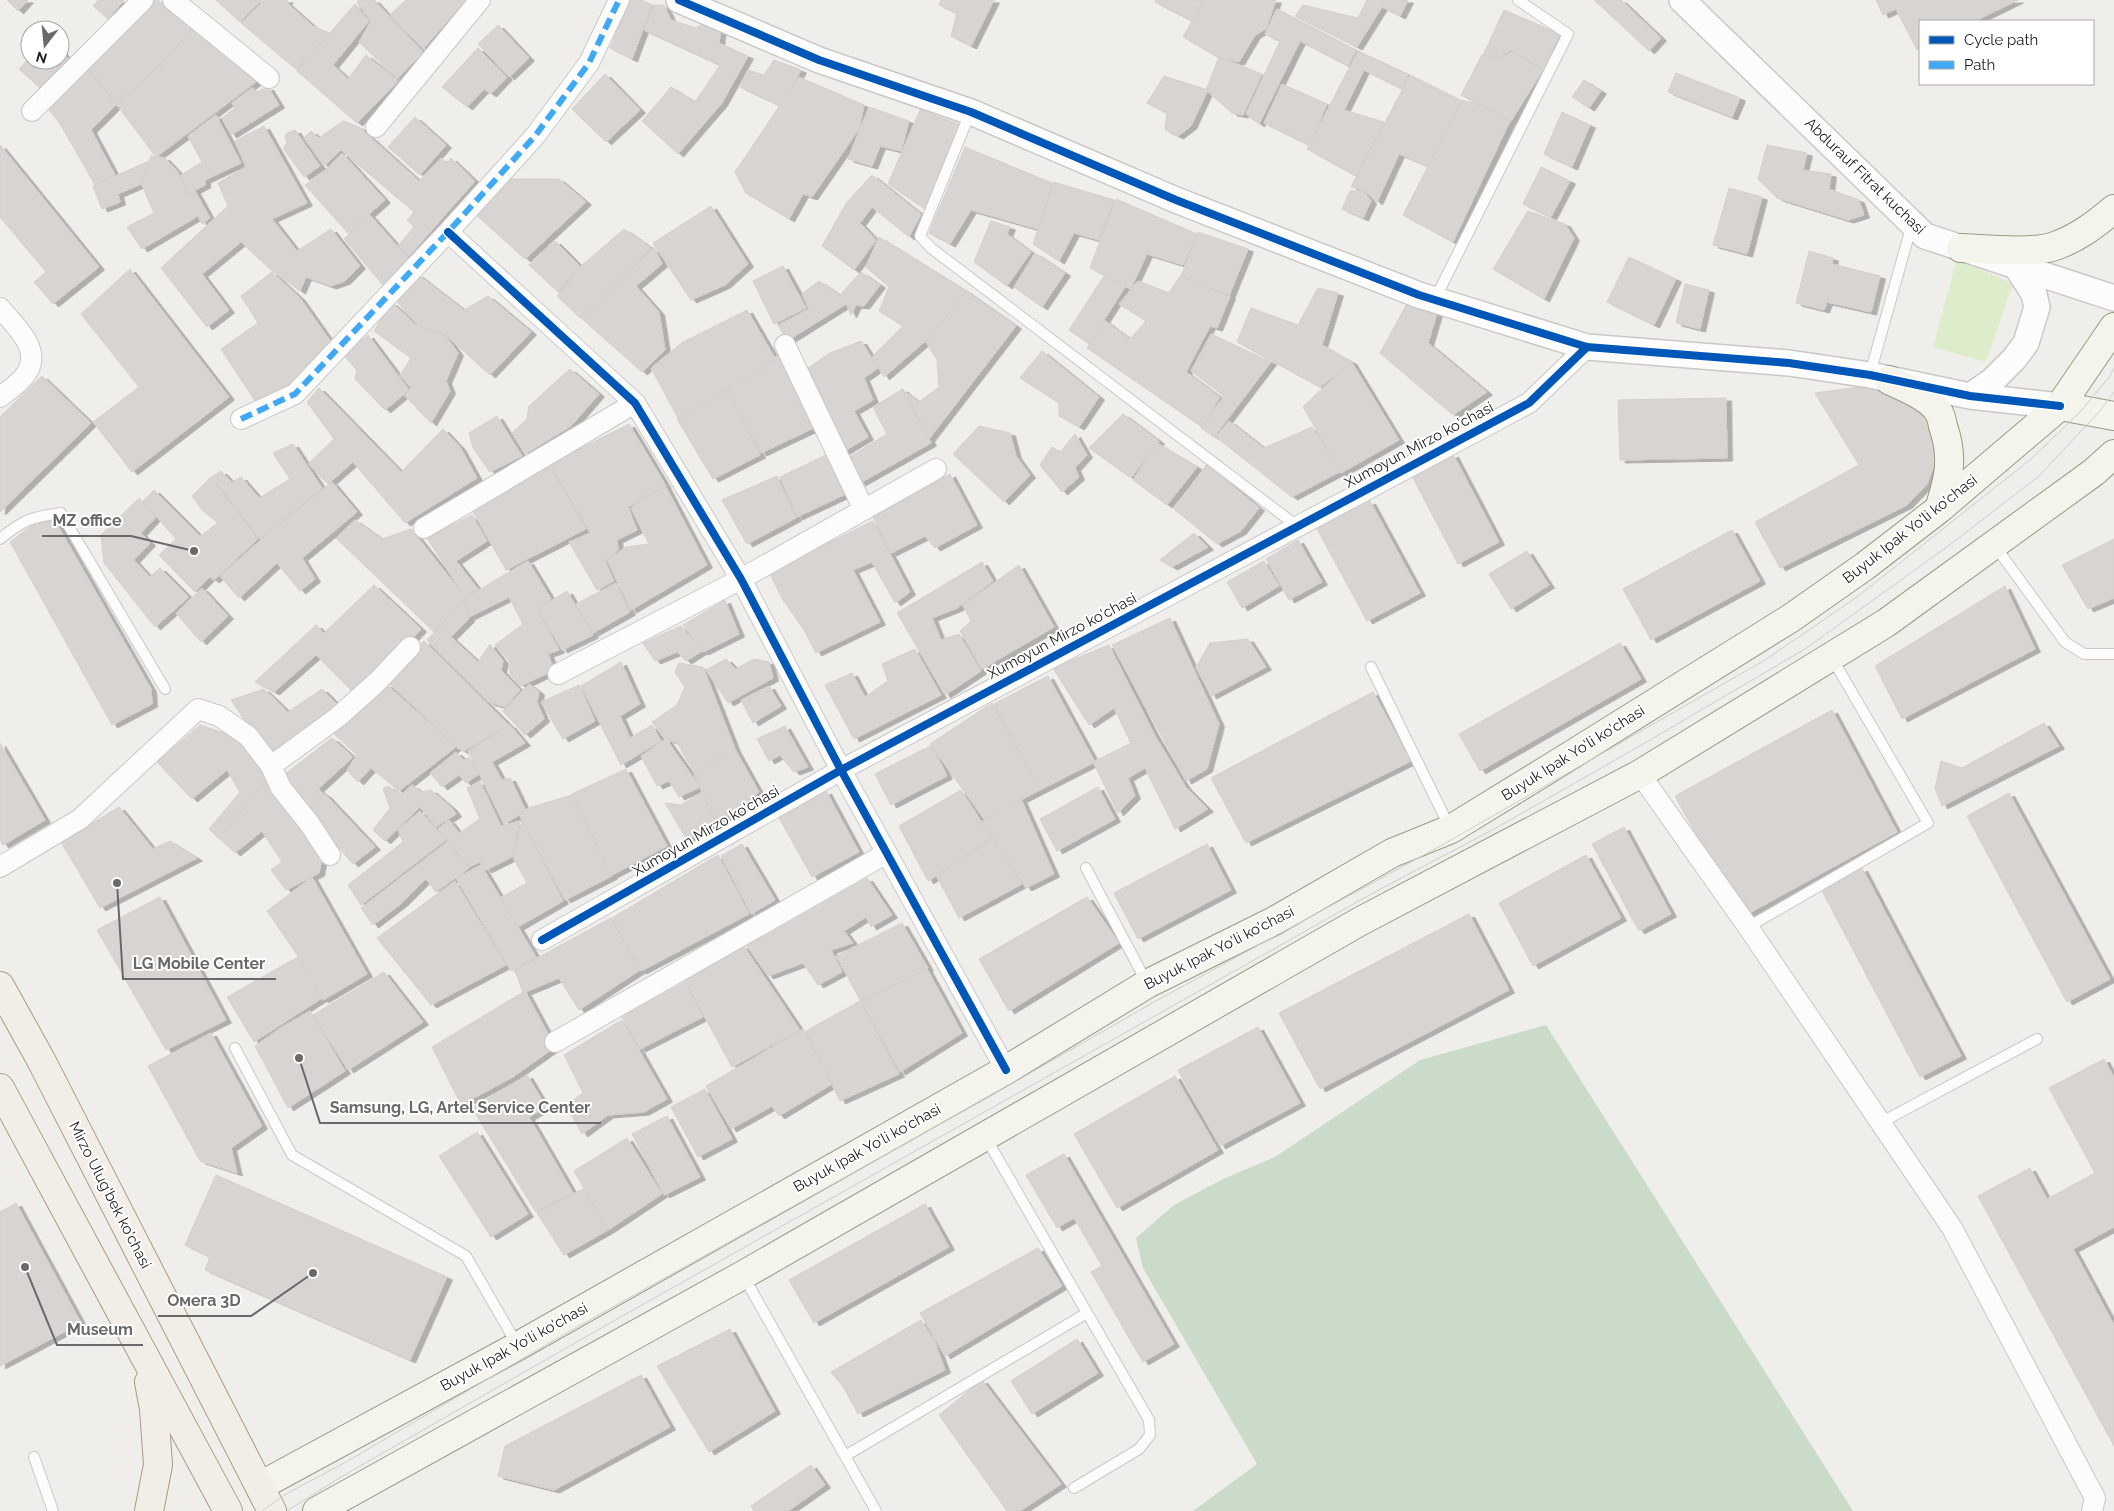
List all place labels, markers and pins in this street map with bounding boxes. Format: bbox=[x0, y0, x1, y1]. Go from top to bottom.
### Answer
callout: MZ office bbox=[42, 505, 131, 536]
callout: LG Mobile Center bbox=[123, 948, 276, 979]
callout: Samsung, LG, Artel Service Center bbox=[320, 1092, 601, 1123]
callout: Омега 3D bbox=[158, 1285, 251, 1316]
callout: Museum bbox=[57, 1314, 143, 1345]

